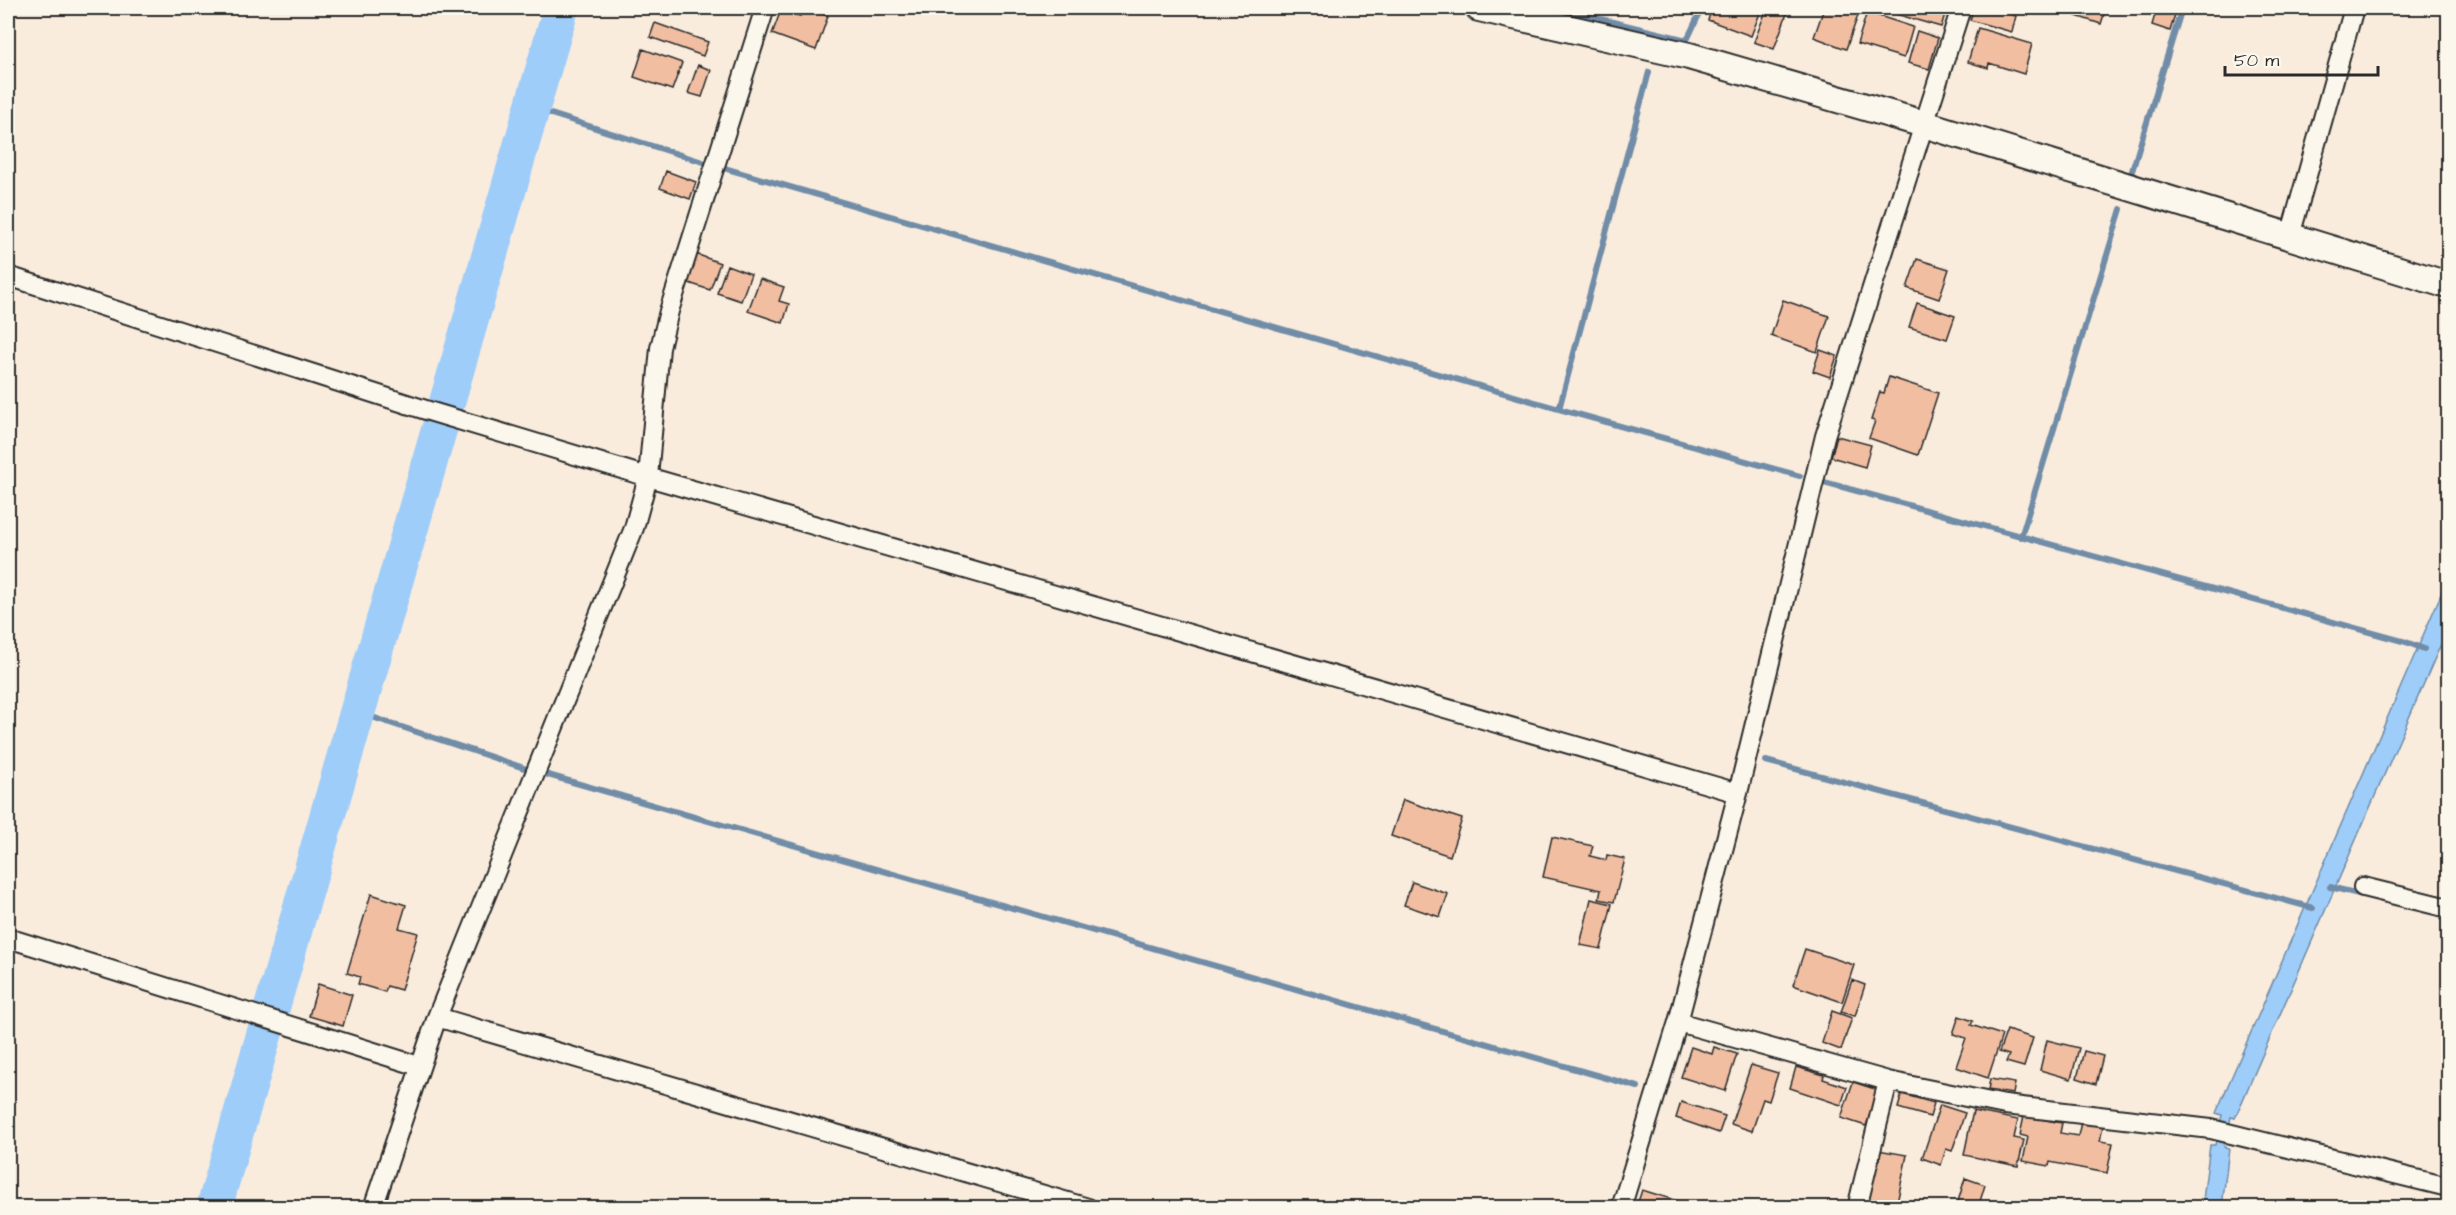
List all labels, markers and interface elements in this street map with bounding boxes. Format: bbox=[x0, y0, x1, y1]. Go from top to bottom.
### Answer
scale bar bbox=[2225, 39, 2378, 77]
text: 50 m bbox=[2234, 48, 2279, 73]

